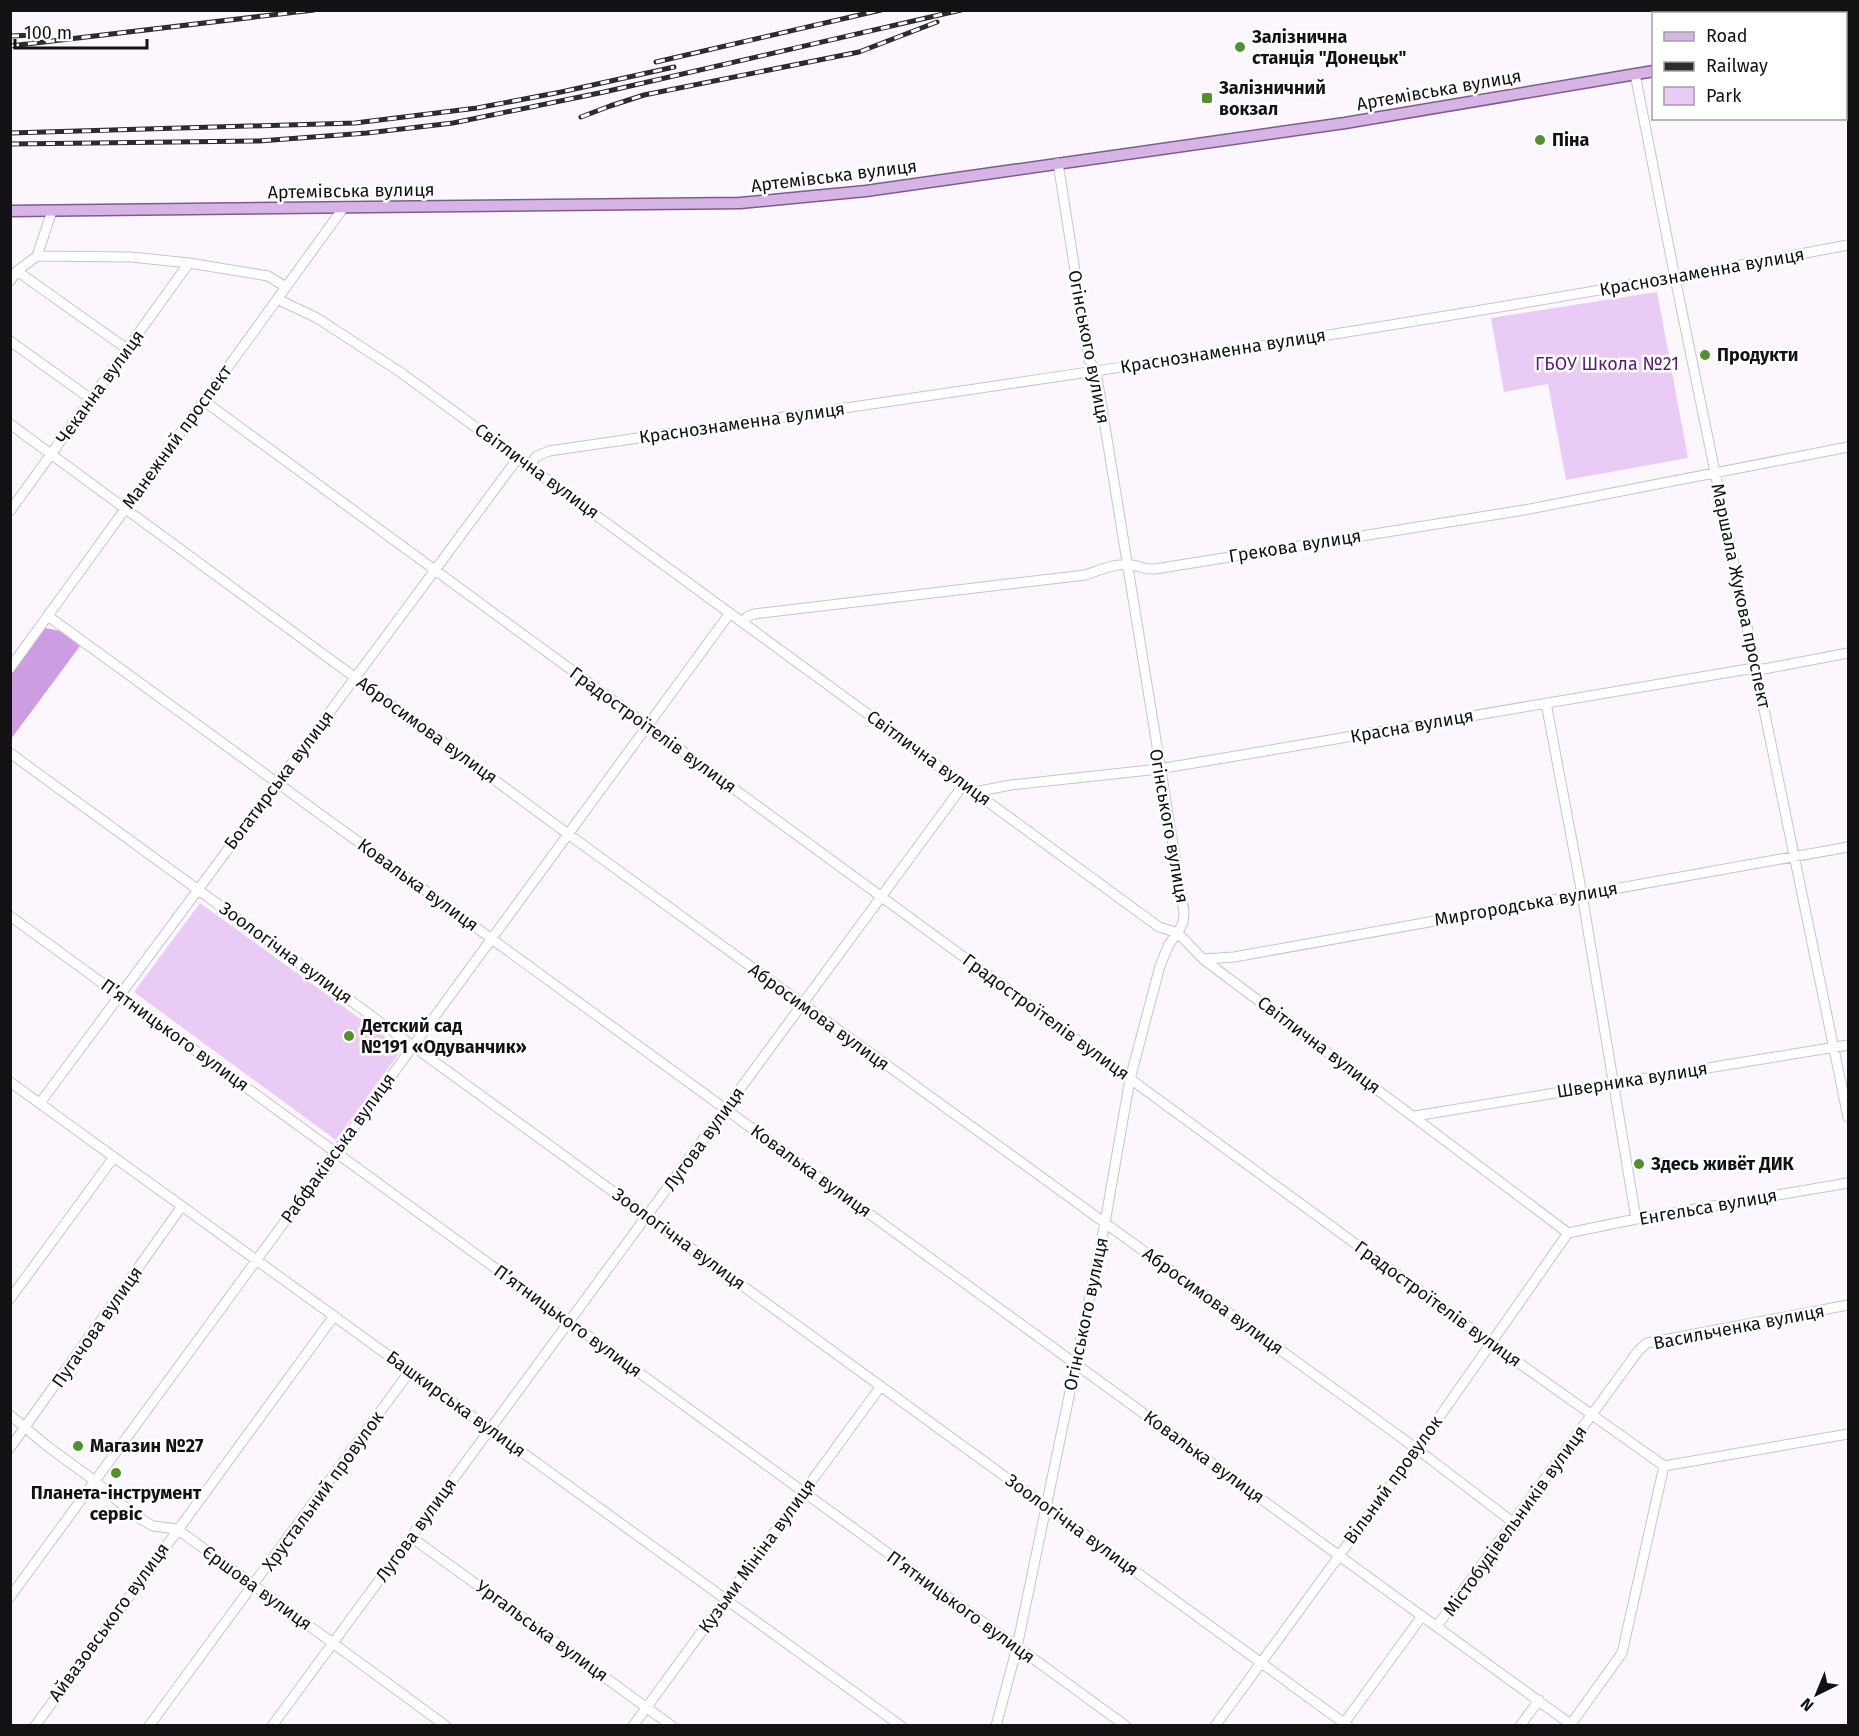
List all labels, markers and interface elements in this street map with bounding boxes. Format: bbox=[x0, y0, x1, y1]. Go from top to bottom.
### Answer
scale bar bbox=[15, 12, 147, 50]
legend bbox=[1652, 12, 1847, 120]
text: 100 m bbox=[24, 22, 72, 44]
text: Road bbox=[1706, 25, 1748, 47]
place label: Залізнична станція "Донецьк" bbox=[1251, 26, 1406, 69]
marker: Залізнична станція "Донецьк" bbox=[1233, 40, 1247, 54]
text: Railway bbox=[1706, 55, 1768, 77]
street label: Артемівська вулиця bbox=[1355, 65, 1523, 115]
place label: Залізничний вокзал bbox=[1218, 77, 1326, 120]
text: Park bbox=[1706, 85, 1742, 107]
marker: Залізничний вокзал bbox=[1200, 91, 1214, 105]
place label: Піна bbox=[1552, 129, 1590, 151]
marker: Піна bbox=[1533, 133, 1547, 147]
street label: Артемівська вулиця bbox=[750, 155, 918, 197]
street label: Артемівська вулиця bbox=[267, 179, 435, 203]
street label: Краснознаменна вулиця bbox=[1598, 243, 1806, 301]
street label: Огінського вулиця bbox=[1063, 268, 1115, 426]
street label: Краснознаменна вулиця bbox=[1119, 324, 1327, 378]
street label: Чеканна вулиця bbox=[51, 326, 149, 448]
place label: Продукти bbox=[1717, 344, 1798, 366]
marker: Продукти bbox=[1698, 348, 1712, 362]
park label: ГБОУ Школа №21 bbox=[1535, 353, 1679, 375]
street label: Манежний проспект bbox=[117, 360, 237, 513]
street label: Краснознаменна вулиця bbox=[638, 398, 846, 448]
street label: Світлична вулиця bbox=[470, 418, 604, 524]
street label: Маршала Жукова проспект bbox=[1706, 481, 1776, 711]
street label: Грекова вулиця bbox=[1227, 525, 1363, 567]
street label: Градостроїтелiв вулиця bbox=[565, 662, 741, 798]
street label: Абросимова вулиця bbox=[352, 672, 502, 788]
street label: Красна вулиця bbox=[1349, 704, 1475, 748]
street label: Світлична вулиця bbox=[862, 705, 996, 811]
street label: Богатирська вулиця bbox=[219, 706, 339, 854]
street label: Огінського вулиця bbox=[1145, 747, 1193, 905]
street label: Ковалька вулиця bbox=[353, 834, 483, 936]
street label: Миргородська вулиця bbox=[1432, 877, 1620, 931]
street label: Зоологічна вулиця bbox=[215, 897, 357, 1009]
street label: Градостроїтелiв вулиця bbox=[958, 949, 1134, 1085]
street label: Абросимова вулиця bbox=[744, 959, 894, 1075]
street label: П’ятницького вулиця bbox=[97, 974, 253, 1096]
street label: Світлична вулиця bbox=[1253, 991, 1385, 1099]
place label: Детский сад №191 «Одуванчик» bbox=[360, 1015, 527, 1058]
marker: Детский сад №191 «Одуванчик» bbox=[342, 1029, 356, 1043]
street label: Шверника вулиця bbox=[1555, 1057, 1709, 1103]
street label: Рабфаківська вулиця bbox=[276, 1069, 400, 1227]
street label: Лугова вулиця bbox=[659, 1083, 749, 1195]
street label: Ковалька вулиця bbox=[746, 1120, 876, 1222]
place label: Здесь живёт ДИК bbox=[1650, 1153, 1795, 1175]
marker: Здесь живёт ДИК bbox=[1632, 1157, 1646, 1171]
street label: Зоологічна вулиця bbox=[608, 1183, 750, 1295]
street label: Енгельса вулиця bbox=[1637, 1184, 1779, 1230]
street label: Огінського вулиця bbox=[1059, 1235, 1113, 1393]
street label: Градостроїтелiв вулиця bbox=[1350, 1236, 1526, 1372]
street label: Абросимова вулиця bbox=[1138, 1243, 1288, 1359]
street label: П’ятницького вулиця bbox=[490, 1260, 646, 1382]
street label: Пугачова вулиця bbox=[47, 1262, 147, 1392]
street label: Васильченка вулиця bbox=[1652, 1300, 1826, 1354]
street label: Башкирська вулиця bbox=[382, 1346, 530, 1462]
street label: Хрустальний провулок bbox=[258, 1406, 389, 1575]
street label: Ковалька вулиця bbox=[1139, 1406, 1269, 1508]
street label: Вільний провулок bbox=[1339, 1411, 1447, 1548]
street label: Містобудівельників вулиця bbox=[1438, 1421, 1592, 1621]
place label: Магазин №27 bbox=[90, 1435, 204, 1457]
marker: Магазин №27 bbox=[71, 1439, 85, 1453]
marker: Планета-інструмент сервіс bbox=[109, 1466, 123, 1480]
street label: Зоологічна вулиця bbox=[1001, 1469, 1143, 1581]
street label: Лугова вулиця bbox=[371, 1474, 461, 1586]
street label: Кузьми Мініна вулиця bbox=[694, 1475, 820, 1637]
place label: Планета-інструмент сервіс bbox=[31, 1482, 202, 1525]
street label: Айвазовського вулиця bbox=[44, 1538, 174, 1706]
street label: Єршова вулиця bbox=[198, 1541, 316, 1635]
street label: П’ятницького вулиця bbox=[883, 1546, 1039, 1668]
street label: Ургальська вулиця bbox=[471, 1576, 613, 1686]
north arrow bbox=[1787, 1664, 1847, 1724]
text: N bbox=[1797, 1694, 1817, 1715]

